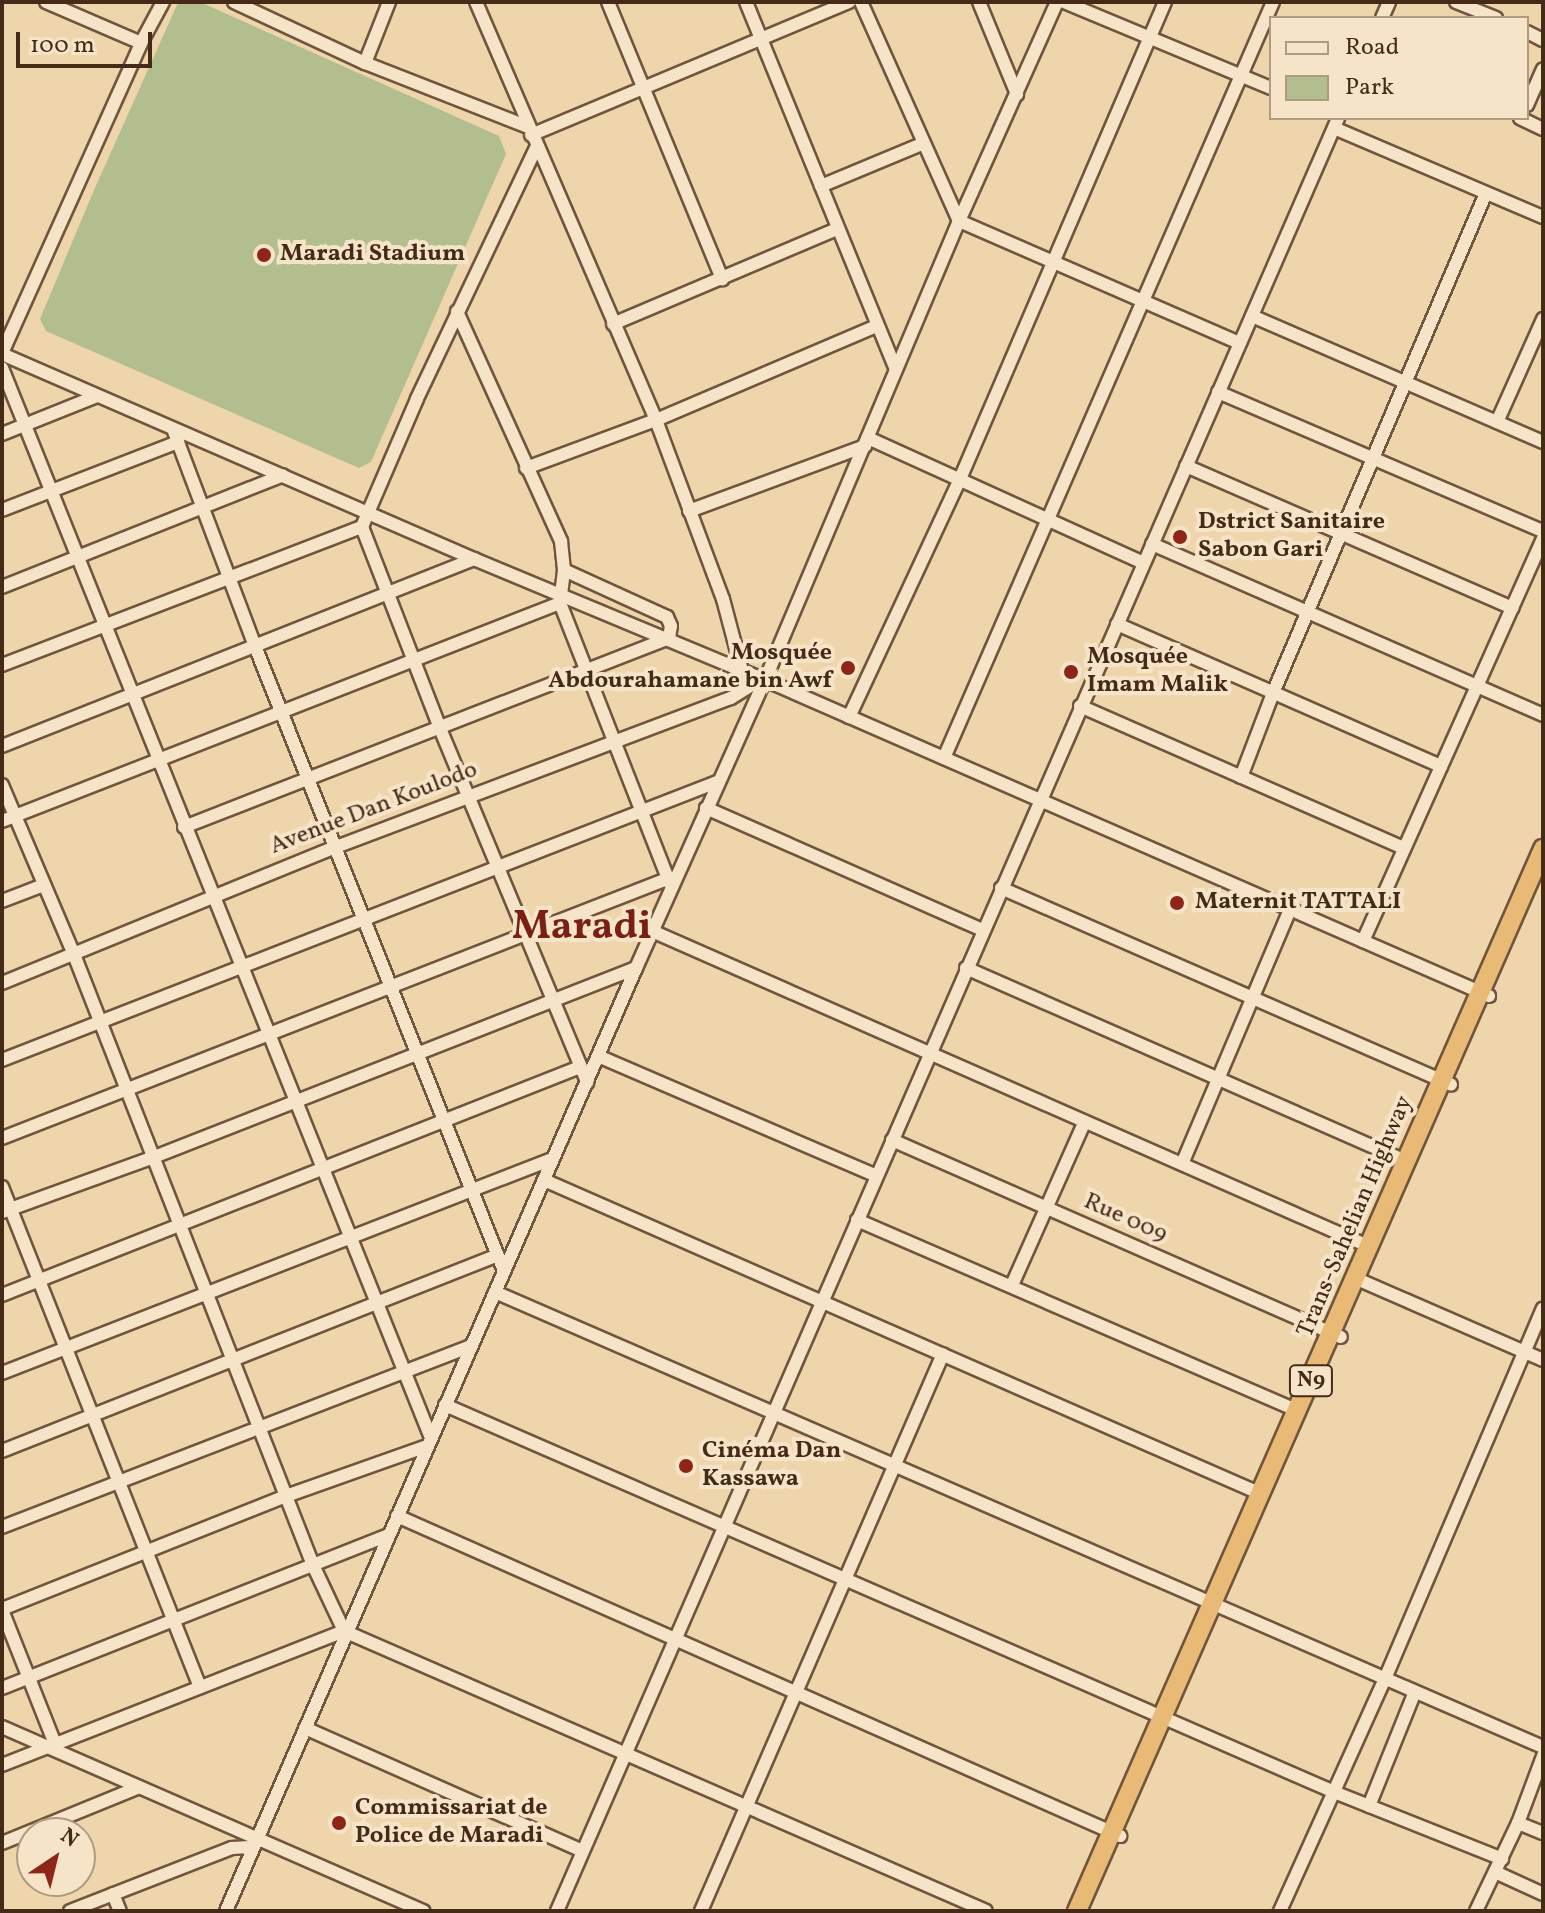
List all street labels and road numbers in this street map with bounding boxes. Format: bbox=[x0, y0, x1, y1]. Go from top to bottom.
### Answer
street label: Avenue Dan Koulodo bbox=[266, 756, 482, 862]
street label: Trans-Sahelian Highway bbox=[1292, 1092, 1420, 1342]
street label: Rue 009 bbox=[1079, 1188, 1171, 1250]
road number: N9 bbox=[1287, 1363, 1335, 1399]

